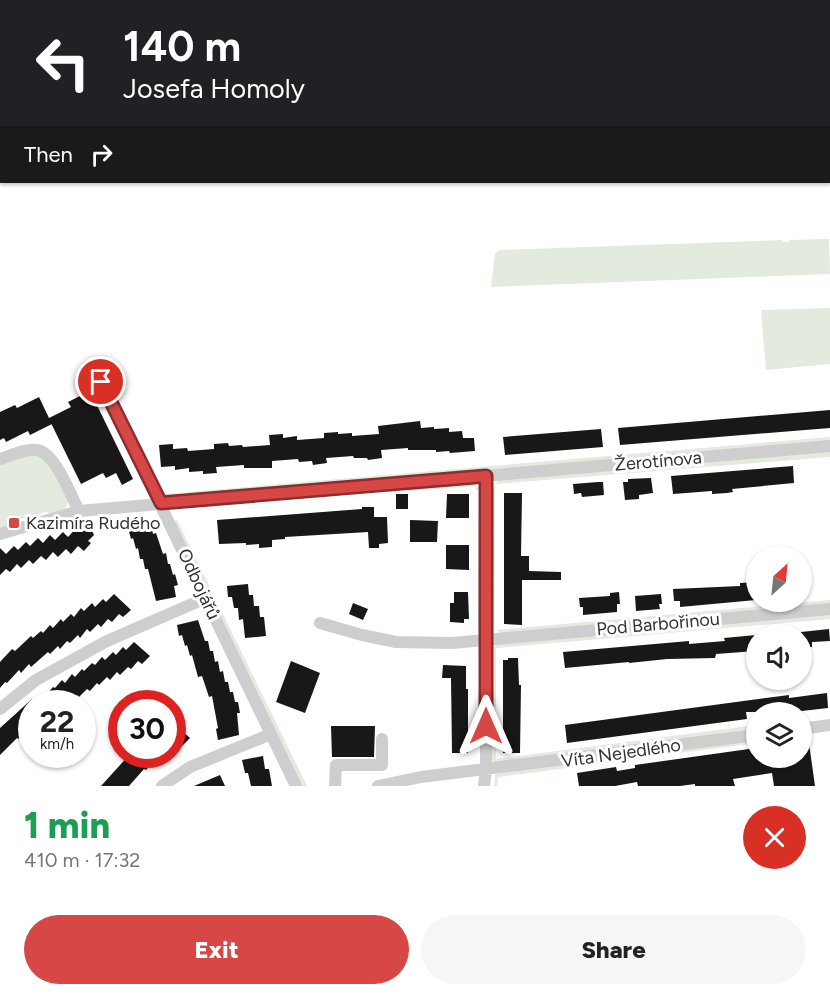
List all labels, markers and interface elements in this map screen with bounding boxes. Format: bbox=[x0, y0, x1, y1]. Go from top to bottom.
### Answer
text: 140 m bbox=[123, 21, 241, 72]
icon: left bbox=[24, 24, 102, 102]
text: Josefa Homoly bbox=[123, 72, 305, 105]
icon: right bbox=[85, 138, 118, 171]
text: Then bbox=[24, 141, 73, 168]
pin bbox=[75, 356, 126, 407]
icon: arrive bbox=[84, 365, 117, 398]
street label: Žerotínova bbox=[613, 446, 703, 476]
place label: Kazimíra Rudého bbox=[26, 512, 160, 534]
marker: Kazimíra Rudého bbox=[7, 516, 21, 530]
street label: Odbojářů bbox=[173, 545, 225, 623]
north arrow bbox=[746, 546, 812, 612]
map controls bbox=[746, 546, 812, 768]
street label: Pod Barbořinou bbox=[595, 608, 721, 640]
button: sound bbox=[746, 624, 812, 690]
speed limit sign: 30 bbox=[108, 690, 186, 768]
position arrow bbox=[454, 694, 518, 758]
button: layers bbox=[746, 702, 812, 768]
text: 22 bbox=[40, 703, 74, 740]
street label: Víta Nejedlého bbox=[560, 734, 682, 772]
text: km/h bbox=[40, 735, 74, 753]
text: 1 min bbox=[24, 804, 110, 847]
button: close bbox=[743, 806, 806, 869]
text: 410 m · 17:32 bbox=[24, 848, 141, 872]
button: Exit bbox=[24, 915, 409, 984]
button: Share bbox=[421, 915, 806, 984]

